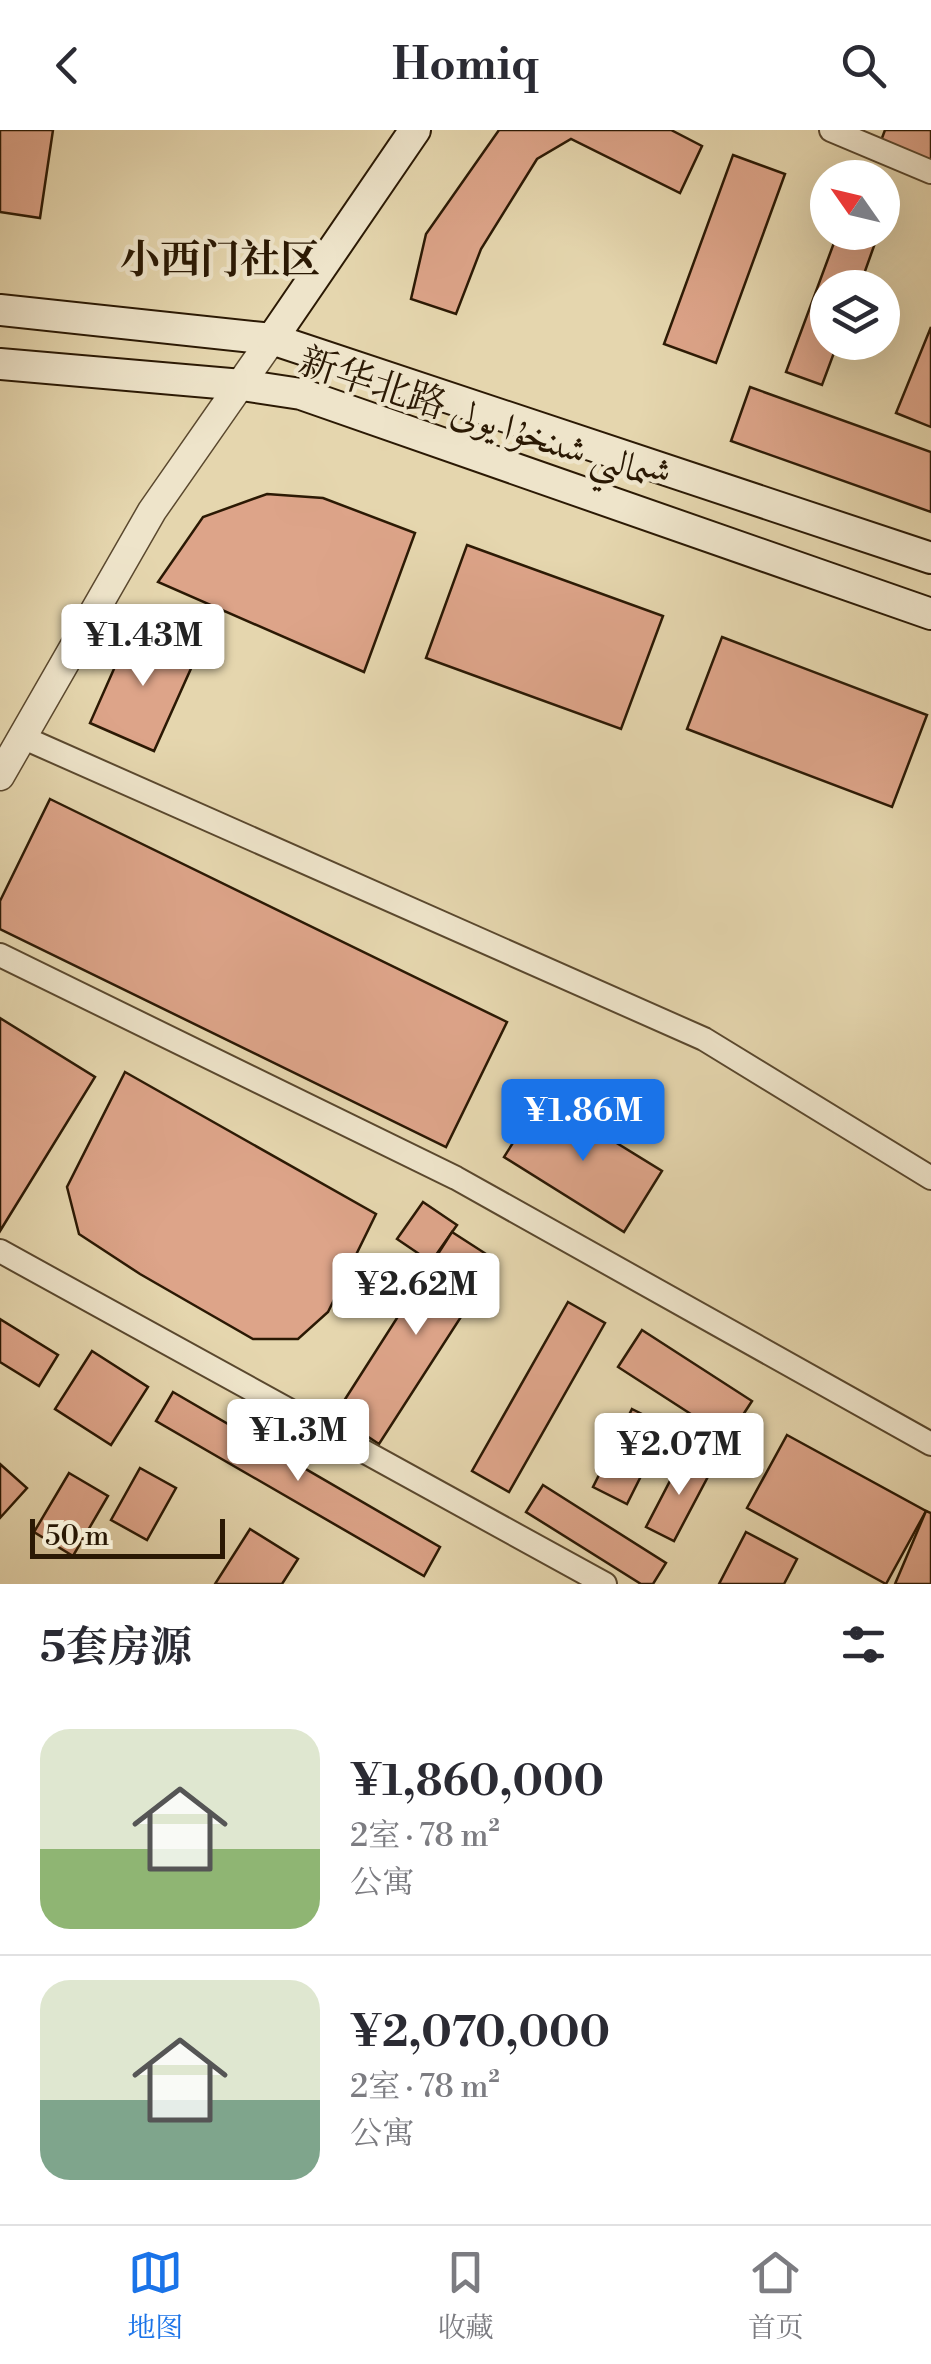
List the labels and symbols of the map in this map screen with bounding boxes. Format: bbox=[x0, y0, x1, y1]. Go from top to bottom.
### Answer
north arrow bbox=[810, 160, 900, 250]
district label: 小西门社区 bbox=[120, 236, 320, 286]
street label: 新华北路 شىمالىي شىنخۇا يولى bbox=[290, 338, 676, 513]
pin: ¥1.43M bbox=[62, 604, 224, 689]
pin: ¥1.86M bbox=[502, 1079, 664, 1164]
pin: ¥2.62M bbox=[335, 1253, 497, 1338]
pin: ¥1.3M bbox=[228, 1399, 368, 1484]
pin: ¥2.07M bbox=[598, 1413, 760, 1498]
scale bar bbox=[30, 1514, 225, 1558]

